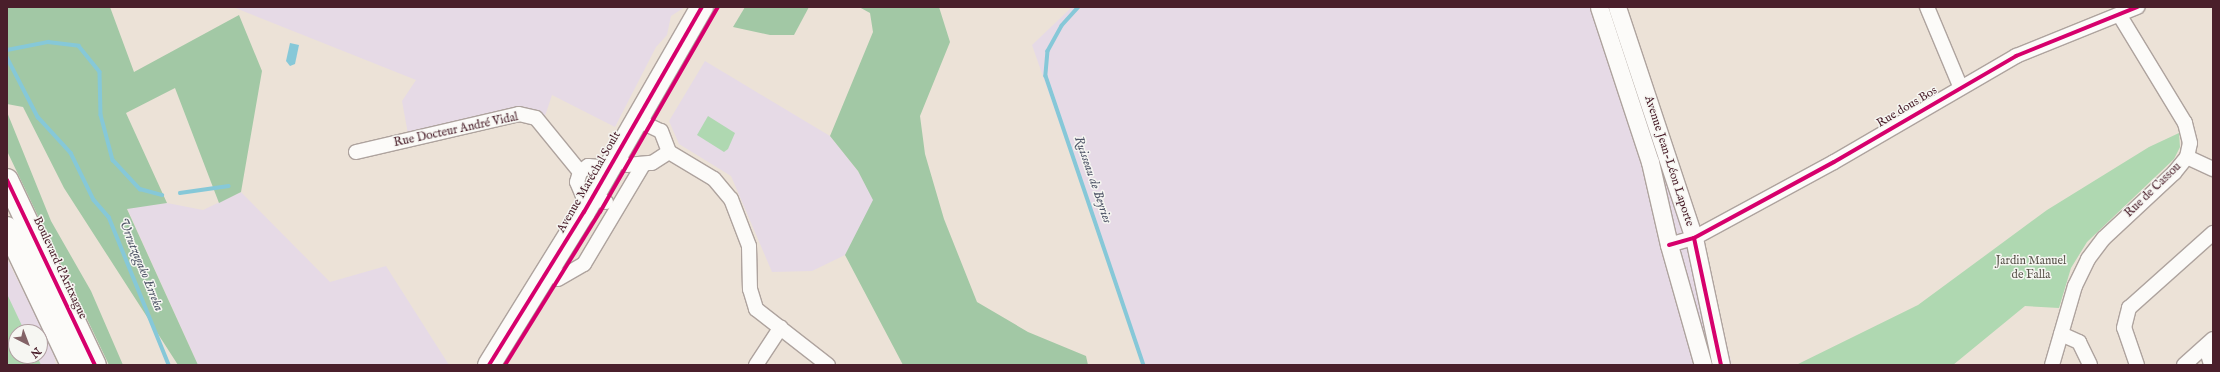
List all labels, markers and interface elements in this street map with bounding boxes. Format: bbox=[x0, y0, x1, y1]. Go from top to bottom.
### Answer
street label: Rue dous Bos bbox=[1874, 83, 1940, 131]
street label: Avenue Jean-Léon Laporte bbox=[1641, 94, 1697, 228]
street label: Rue Docteur André Vidal bbox=[392, 110, 520, 150]
street label: Avenue Maréchal Soult bbox=[554, 129, 624, 235]
water label: Ruisseau de Beyries bbox=[1070, 134, 1114, 226]
street label: Rue de Cassou bbox=[2122, 160, 2184, 220]
street label: Boulevard d'Aritxague bbox=[30, 214, 90, 322]
water label: Urrutzagako Erreka bbox=[114, 216, 166, 314]
park label: Jardin Manuel de Falla bbox=[1996, 254, 2066, 282]
north arrow bbox=[8, 324, 48, 364]
text: N bbox=[27, 344, 44, 361]

